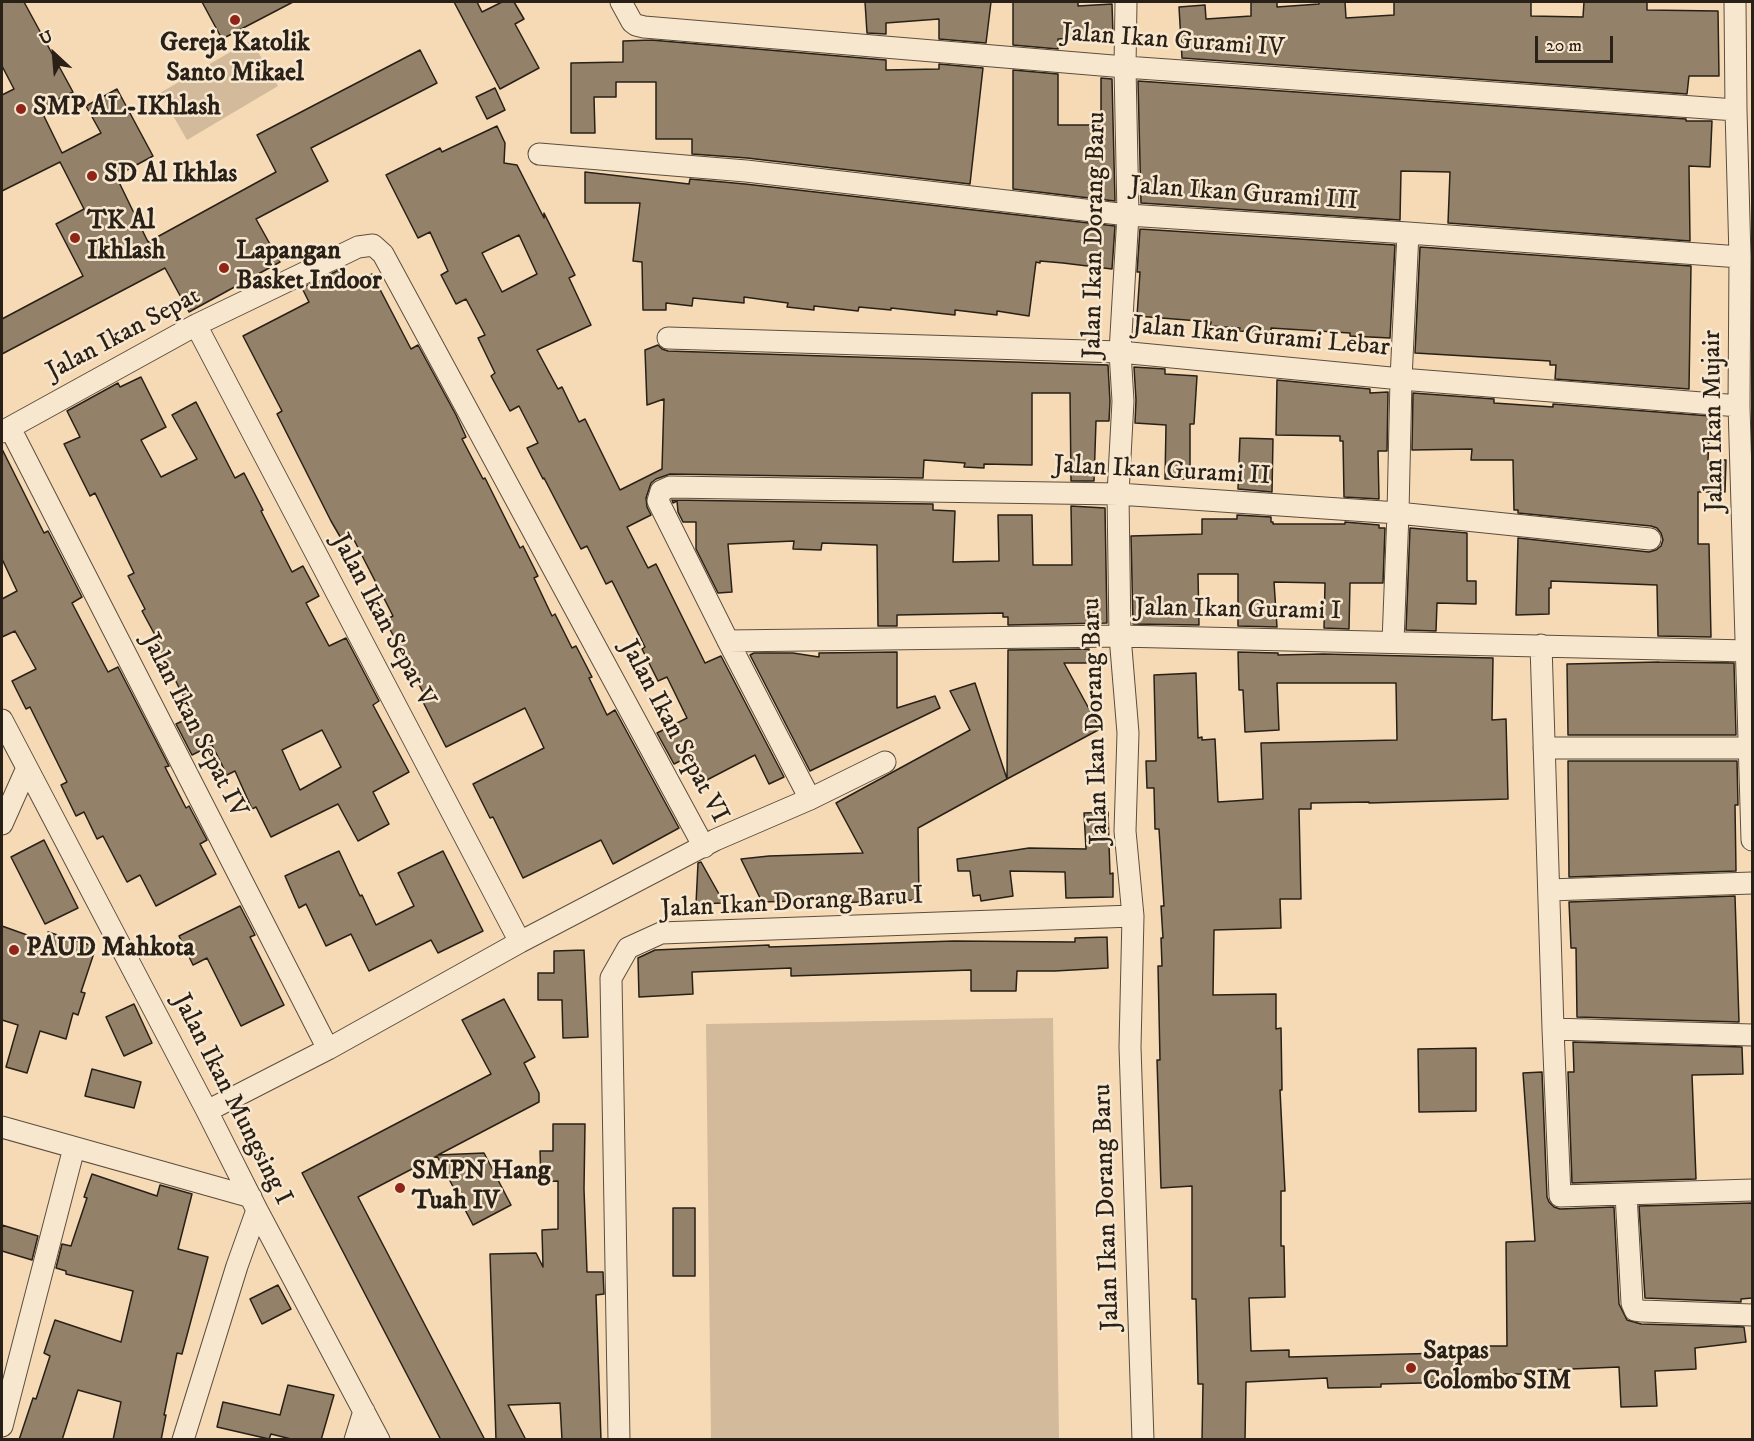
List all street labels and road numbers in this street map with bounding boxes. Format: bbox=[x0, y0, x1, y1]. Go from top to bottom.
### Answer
street label: Jalan Ikan Gurami IV bbox=[1061, 19, 1285, 65]
street label: Jalan Ikan Dorang Baru bbox=[1078, 111, 1114, 359]
street label: Jalan Ikan Gurami III bbox=[1129, 171, 1359, 219]
street label: Jalan Ikan Sepat bbox=[42, 281, 206, 389]
street label: Jalan Ikan Gurami Lebar bbox=[1131, 311, 1391, 365]
street label: Jalan Ikan Mujair bbox=[1698, 330, 1732, 512]
street label: Jalan Ikan Gurami II bbox=[1053, 451, 1271, 493]
street label: Jalan Ikan Sepat V bbox=[323, 529, 441, 713]
street label: Jalan Ikan Gurami I bbox=[1134, 594, 1342, 628]
street label: Jalan Ikan Dorang Baru bbox=[1077, 597, 1117, 845]
street label: Jalan Ikan Sepat IV bbox=[133, 629, 253, 823]
street label: Jalan Ikan Sepat VI bbox=[612, 635, 734, 829]
street label: Jalan Ikan Dorang Baru I bbox=[660, 882, 924, 926]
street label: Jalan Ikan Mungsing I bbox=[164, 989, 298, 1211]
street label: Jalan Ikan Dorang Baru bbox=[1088, 1083, 1128, 1331]

